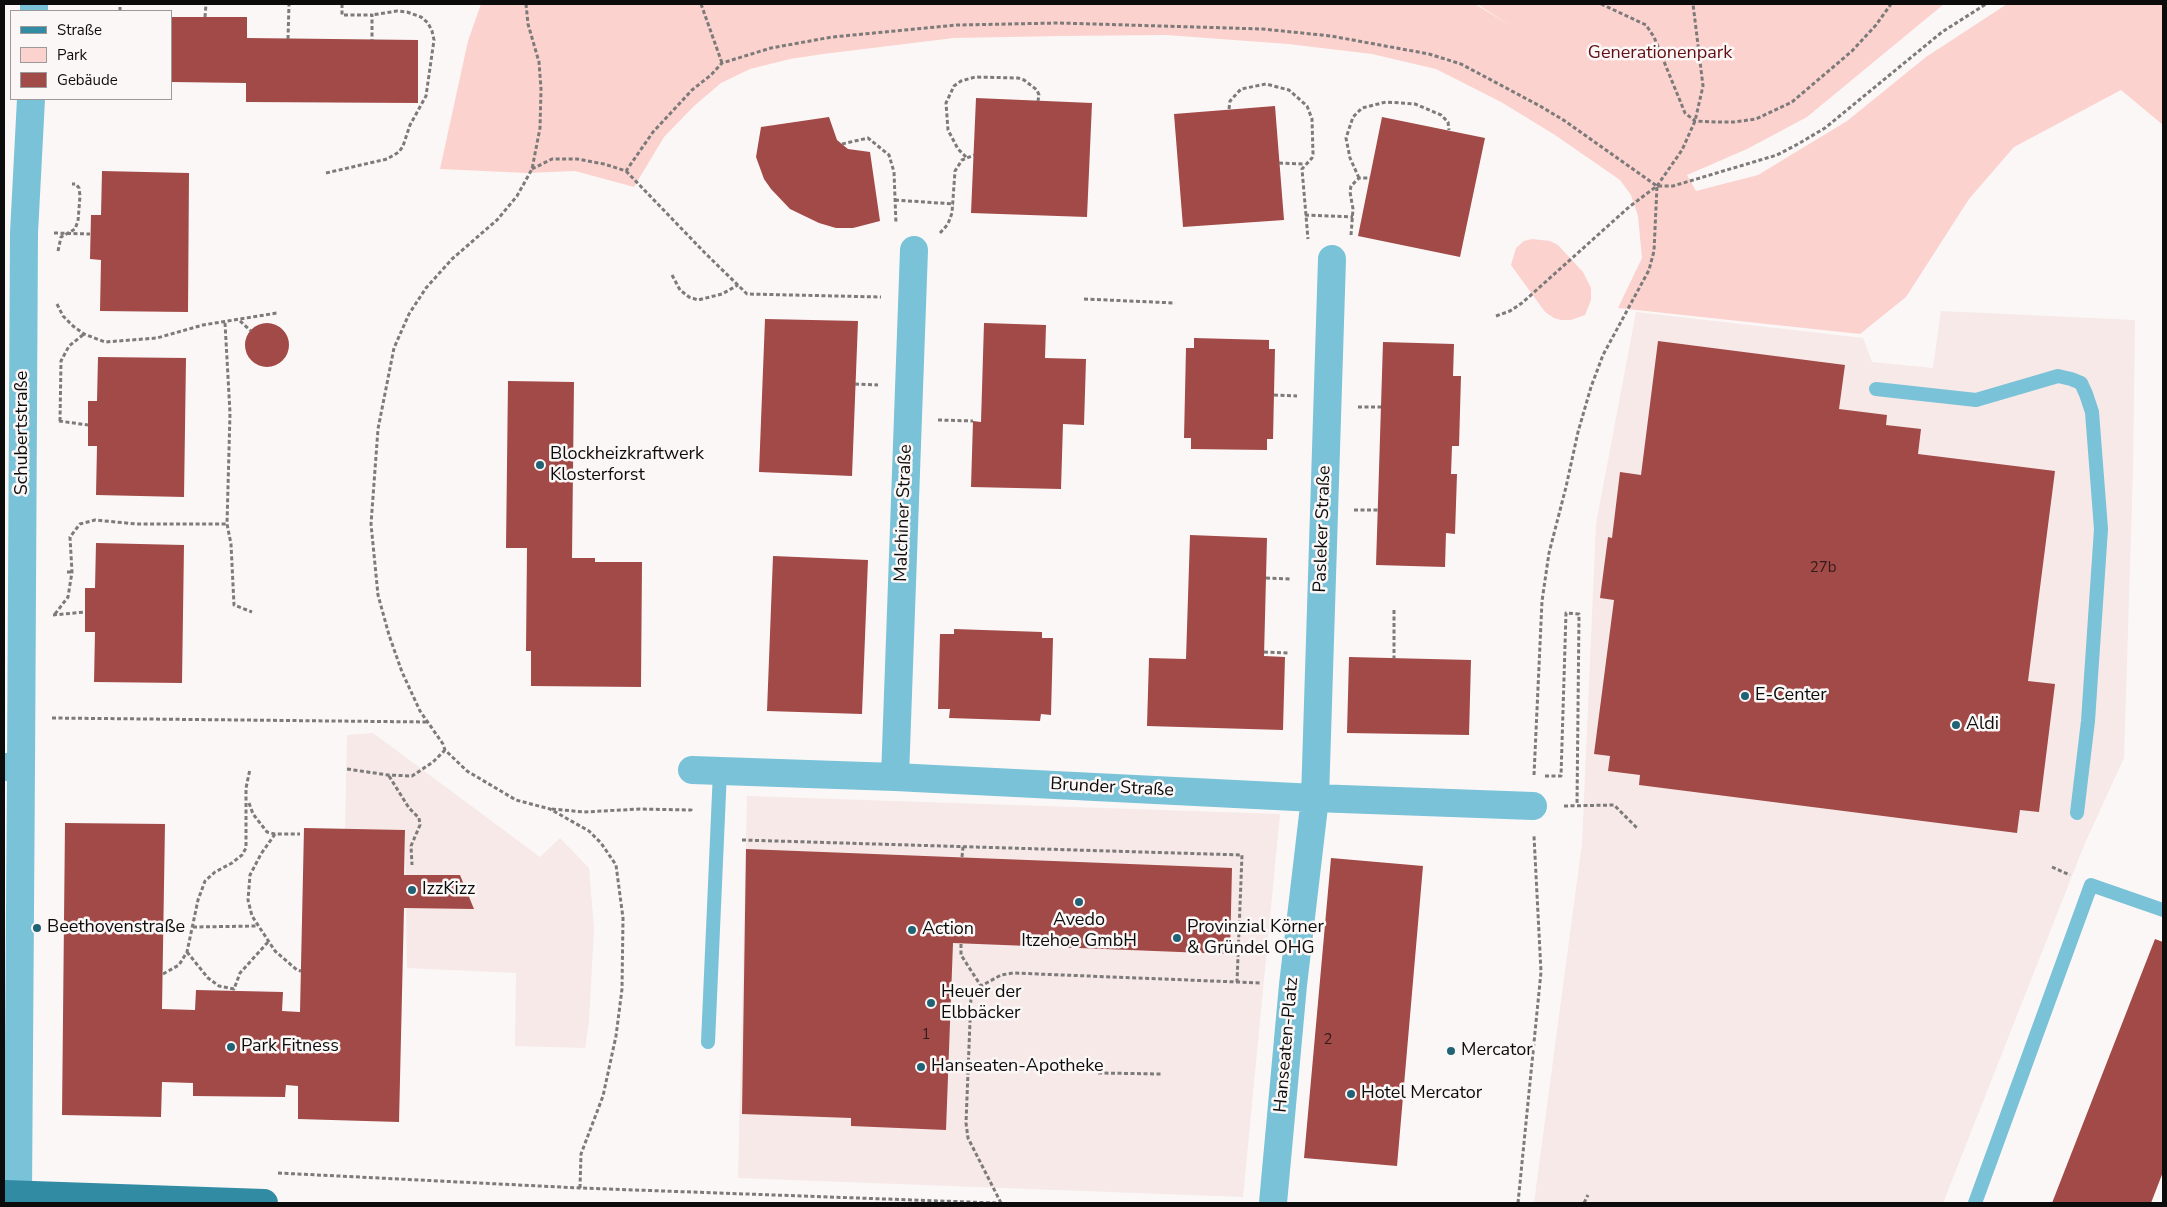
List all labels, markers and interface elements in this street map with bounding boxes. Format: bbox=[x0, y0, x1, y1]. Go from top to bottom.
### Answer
legend bbox=[10, 10, 172, 100]
text: Straße bbox=[57, 20, 102, 40]
park label: Generationenpark bbox=[1588, 43, 1732, 65]
text: Park bbox=[57, 45, 87, 65]
text: Gebäude bbox=[57, 70, 118, 90]
street label: Schubertstraße bbox=[12, 371, 34, 495]
place label: Blockheizkraftwerk Klosterforst bbox=[550, 444, 704, 486]
street label: Malchiner Straße bbox=[891, 444, 917, 582]
marker: Blockheizkraftwerk Klosterforst bbox=[534, 459, 546, 471]
street label: Pasleker Straße bbox=[1310, 465, 1336, 593]
house number: 27b bbox=[1810, 559, 1836, 577]
place label: E-Center bbox=[1755, 685, 1827, 707]
marker: E-Center bbox=[1739, 690, 1751, 702]
place label: Aldi bbox=[1966, 714, 1999, 736]
marker: Aldi bbox=[1950, 719, 1962, 731]
street label: Brunder Straße bbox=[1050, 774, 1174, 802]
place label: IzzKizz bbox=[422, 879, 475, 901]
marker: IzzKizz bbox=[406, 884, 418, 896]
marker: Avedo Itzehoe GmbH bbox=[1073, 896, 1085, 908]
place label: Avedo Itzehoe GmbH bbox=[1021, 910, 1137, 952]
place label: Beethovenstraße bbox=[47, 917, 185, 939]
place label: Provinzial Körner & Gründel OHG bbox=[1187, 917, 1324, 960]
place label: Action bbox=[922, 919, 974, 941]
marker: Beethovenstraße bbox=[31, 922, 43, 934]
marker: Action bbox=[906, 924, 918, 936]
marker: Provinzial Körner & Gründel OHG bbox=[1171, 932, 1183, 944]
street label: Hanseaten-Platz bbox=[1270, 976, 1304, 1114]
place label: Heuer der Elbbäcker bbox=[941, 982, 1022, 1024]
marker: Heuer der Elbbäcker bbox=[925, 997, 937, 1009]
house number: 1 bbox=[922, 1026, 930, 1044]
house number: 2 bbox=[1324, 1031, 1332, 1049]
place label: Park Fitness bbox=[241, 1036, 339, 1058]
place label: Mercator bbox=[1461, 1040, 1533, 1062]
marker: Park Fitness bbox=[225, 1041, 237, 1053]
marker: Mercator bbox=[1445, 1045, 1457, 1057]
place label: Hanseaten-Apotheke bbox=[931, 1056, 1104, 1078]
marker: Hanseaten-Apotheke bbox=[915, 1061, 927, 1073]
place label: Hotel Mercator bbox=[1361, 1083, 1482, 1105]
marker: Hotel Mercator bbox=[1345, 1088, 1357, 1100]

